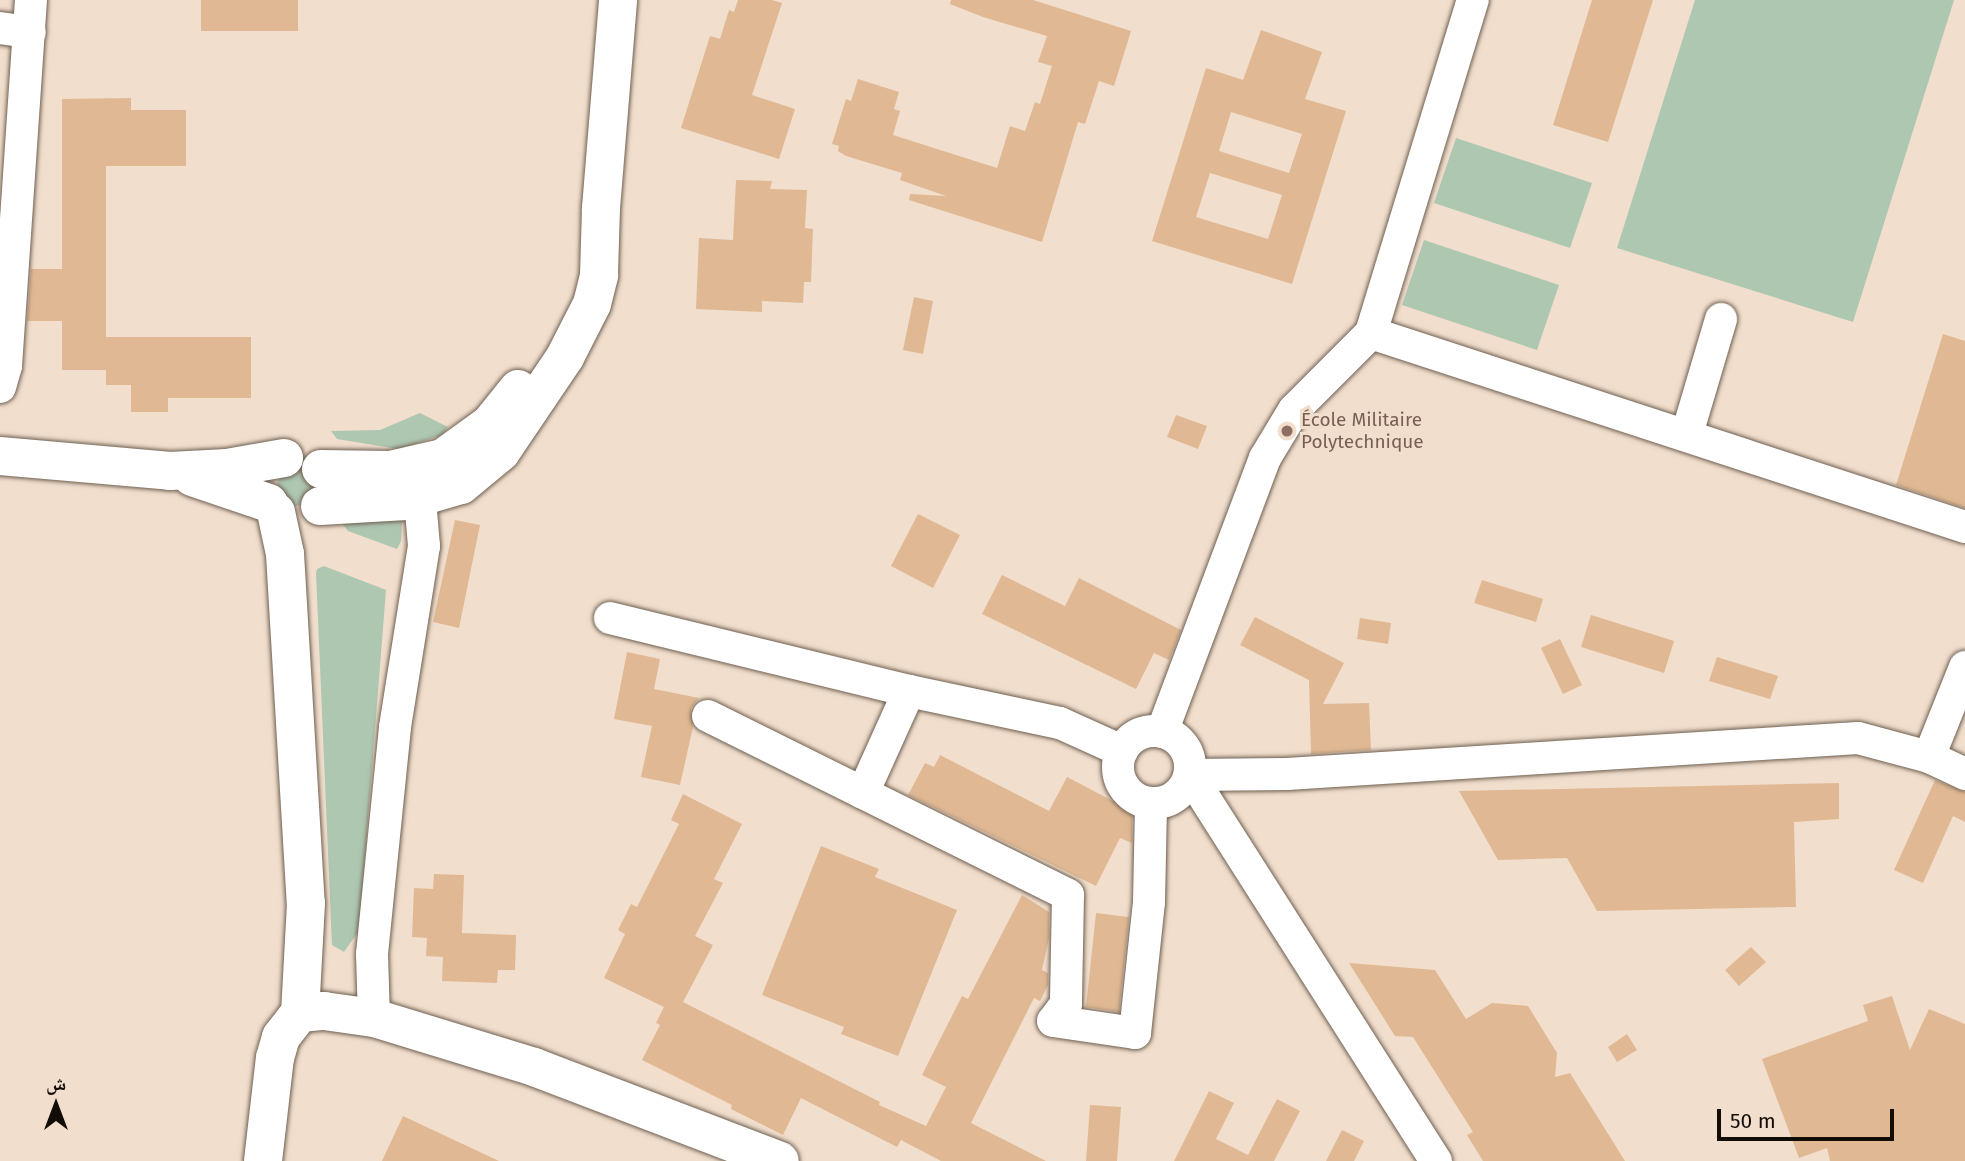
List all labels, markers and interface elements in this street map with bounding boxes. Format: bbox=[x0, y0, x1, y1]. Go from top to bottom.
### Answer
place label: École Militaire Polytechnique bbox=[1301, 409, 1424, 453]
marker: École Militaire Polytechnique bbox=[1279, 423, 1295, 439]
north arrow bbox=[21, 1070, 91, 1140]
text: ش bbox=[46, 1072, 66, 1095]
scale bar bbox=[1720, 1094, 1897, 1138]
text: 50 m bbox=[1730, 1108, 1776, 1134]

